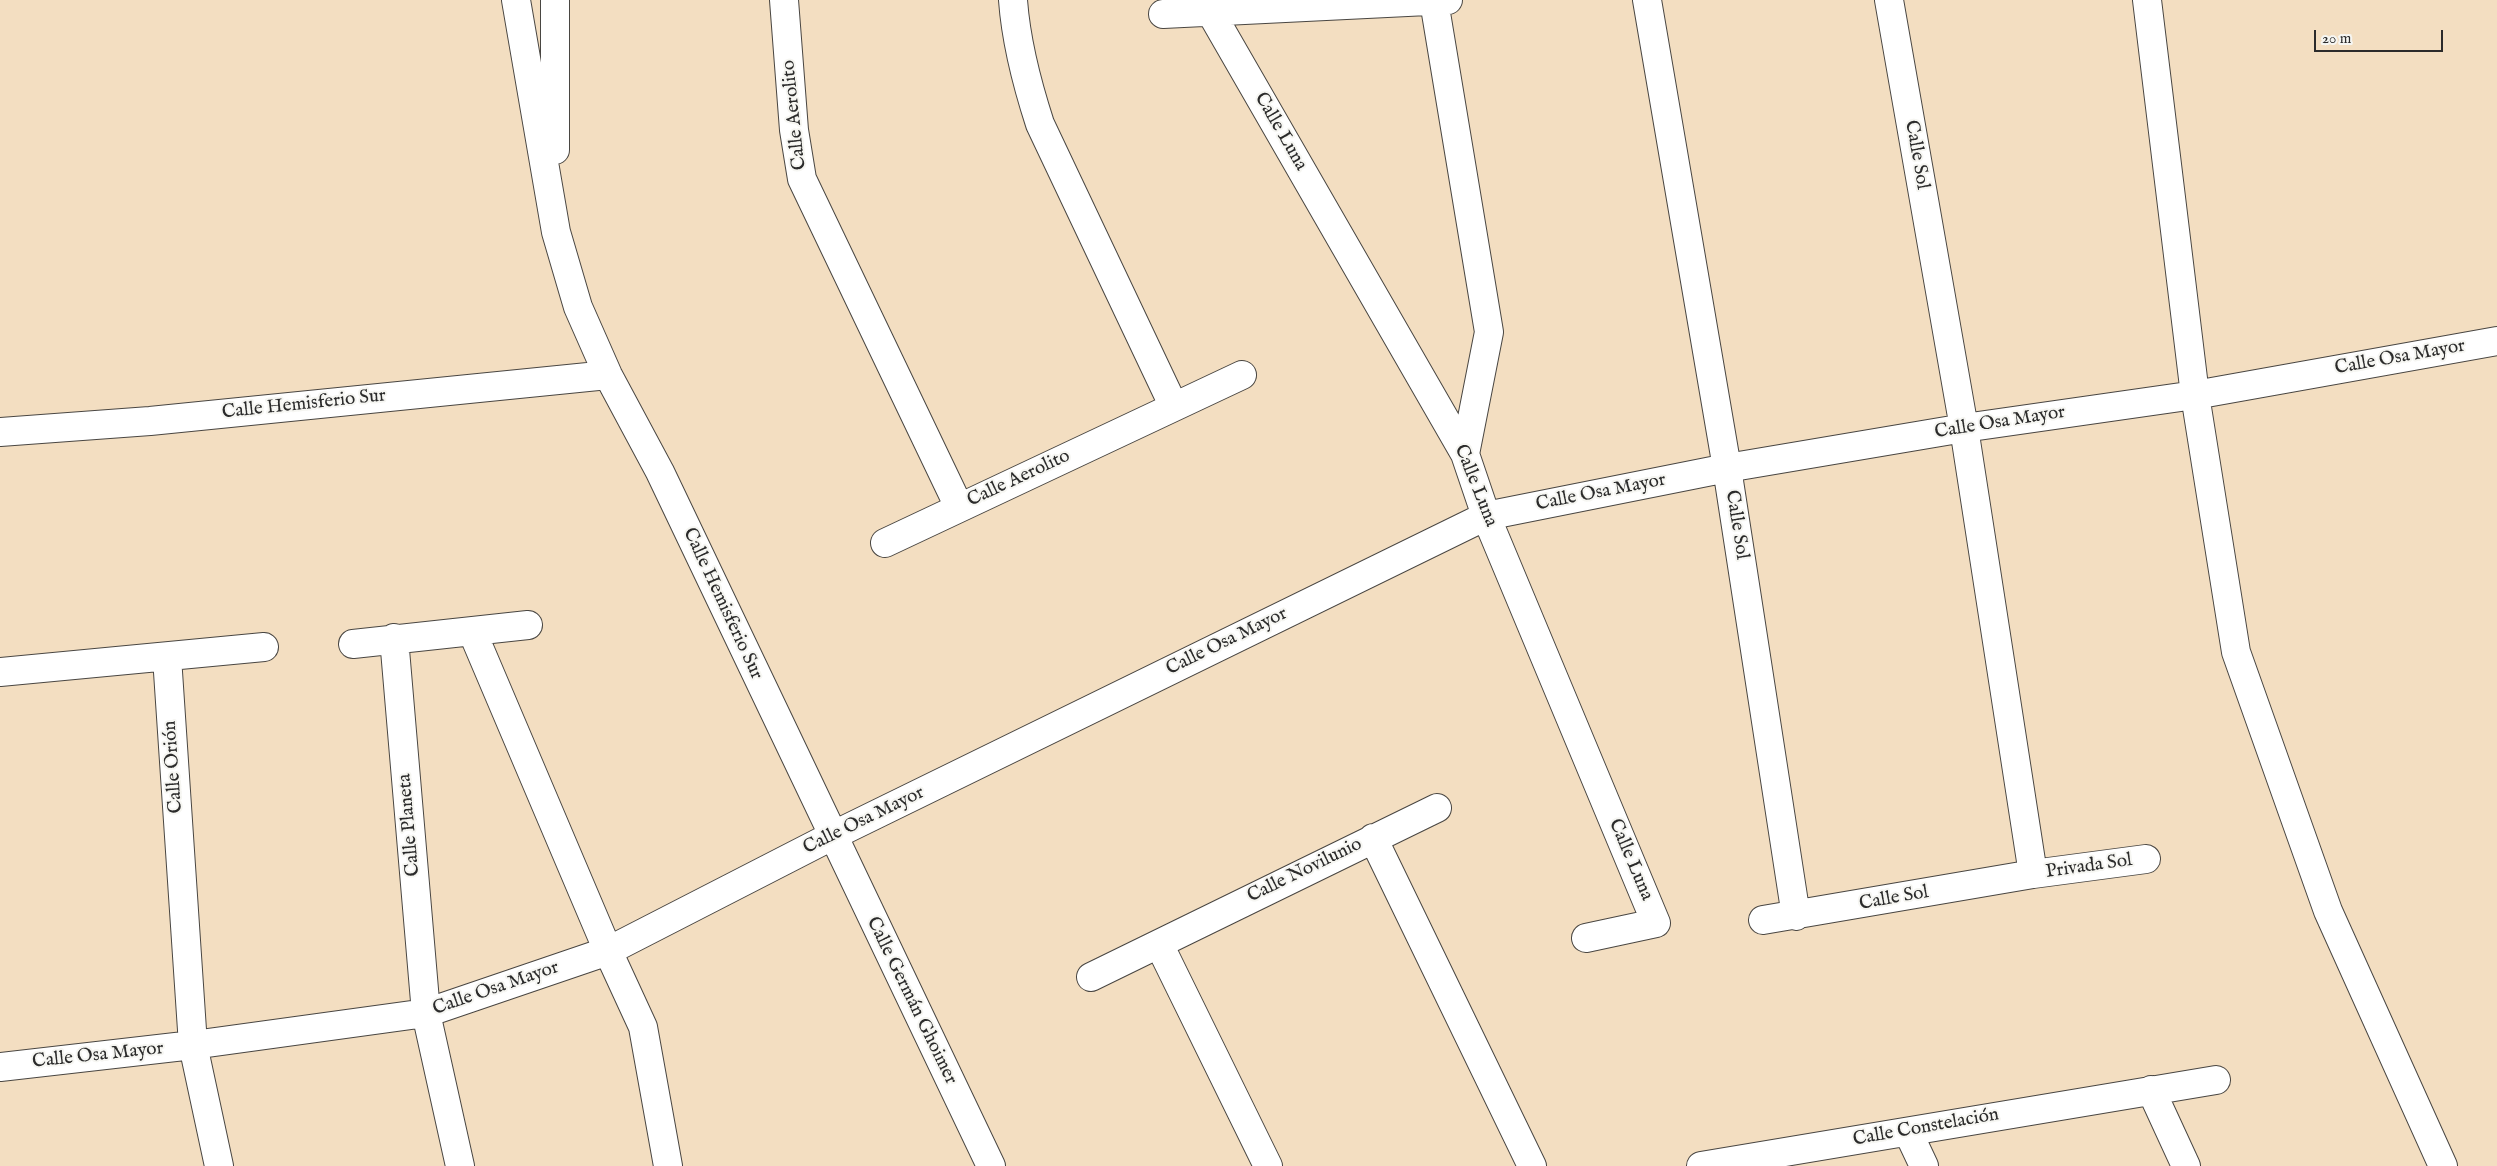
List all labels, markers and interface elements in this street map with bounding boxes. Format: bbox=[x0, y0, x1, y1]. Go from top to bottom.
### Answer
scale bar bbox=[2317, 20, 2446, 52]
text: 20 m bbox=[2322, 29, 2351, 48]
street label: Calle Aerolito bbox=[778, 59, 812, 171]
street label: Calle Luna bbox=[1248, 89, 1312, 175]
street label: Calle Sol bbox=[1899, 119, 1933, 191]
street label: Calle Osa Mayor bbox=[2333, 335, 2467, 381]
street label: Calle Hemisferio Sur bbox=[221, 385, 387, 425]
street label: Calle Osa Mayor bbox=[1933, 401, 2067, 445]
street label: Calle Luna bbox=[1448, 442, 1502, 530]
street label: Calle Aerolito bbox=[964, 445, 1074, 513]
street label: Calle Osa Mayor bbox=[1534, 469, 1668, 517]
street label: Calle Sol bbox=[1719, 489, 1753, 561]
street label: Calle Hemisferio Sur bbox=[677, 525, 767, 683]
street label: Calle Osa Mayor bbox=[1163, 603, 1291, 681]
street label: Calle Orión bbox=[159, 720, 189, 814]
street label: Calle Planeta bbox=[394, 773, 426, 877]
street label: Calle Osa Mayor bbox=[800, 782, 928, 860]
street label: Calle Luna bbox=[1603, 816, 1657, 904]
street label: Calle Novilunio bbox=[1244, 833, 1366, 909]
street label: Privada Sol bbox=[2044, 850, 2134, 884]
street label: Calle Sol bbox=[1858, 882, 1930, 916]
street label: Calle Germán Ghoimer bbox=[861, 913, 961, 1089]
street label: Calle Osa Mayor bbox=[430, 957, 562, 1021]
street label: Calle Osa Mayor bbox=[31, 1038, 165, 1074]
street label: Calle Constelación bbox=[1851, 1104, 2001, 1152]

